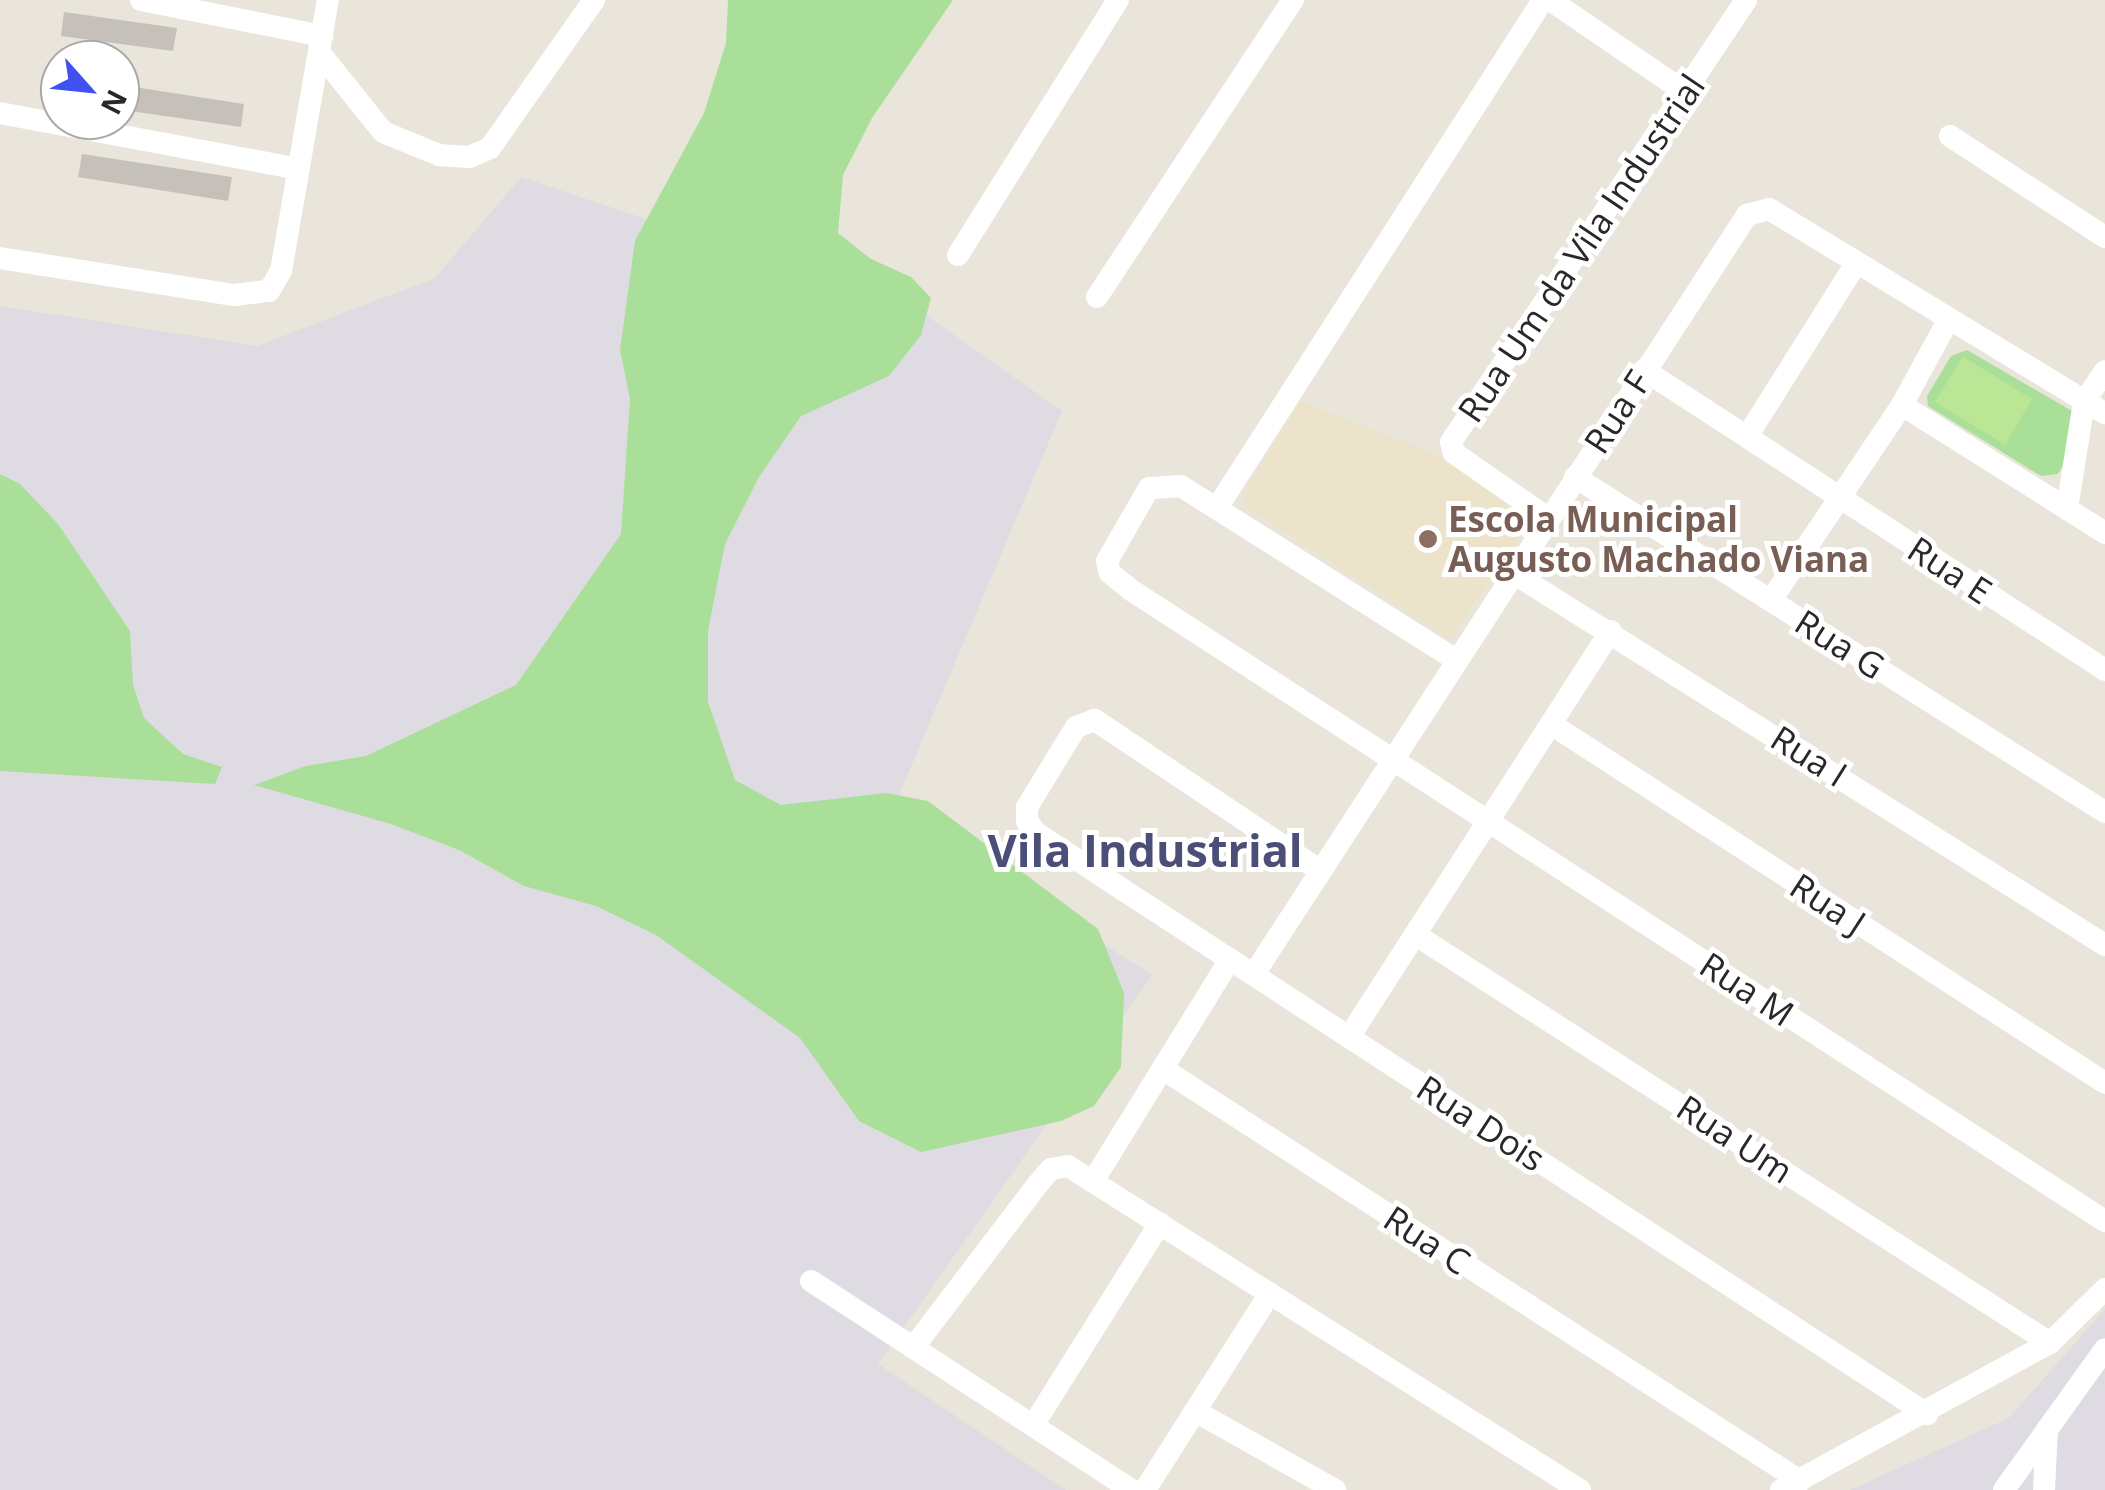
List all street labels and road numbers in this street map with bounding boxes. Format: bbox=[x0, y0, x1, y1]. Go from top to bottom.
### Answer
street label: Rua Um da Vila Industrial bbox=[1449, 66, 1713, 430]
street label: Rua F bbox=[1575, 363, 1659, 461]
street label: Rua E bbox=[1900, 528, 2000, 612]
street label: Rua G bbox=[1788, 600, 1892, 688]
street label: Rua I bbox=[1763, 717, 1855, 795]
street label: Rua J bbox=[1783, 864, 1873, 944]
street label: Rua M bbox=[1692, 943, 1802, 1035]
street label: Rua Dois bbox=[1409, 1066, 1553, 1180]
street label: Rua Um bbox=[1669, 1086, 1801, 1192]
street label: Rua C bbox=[1376, 1197, 1478, 1283]

